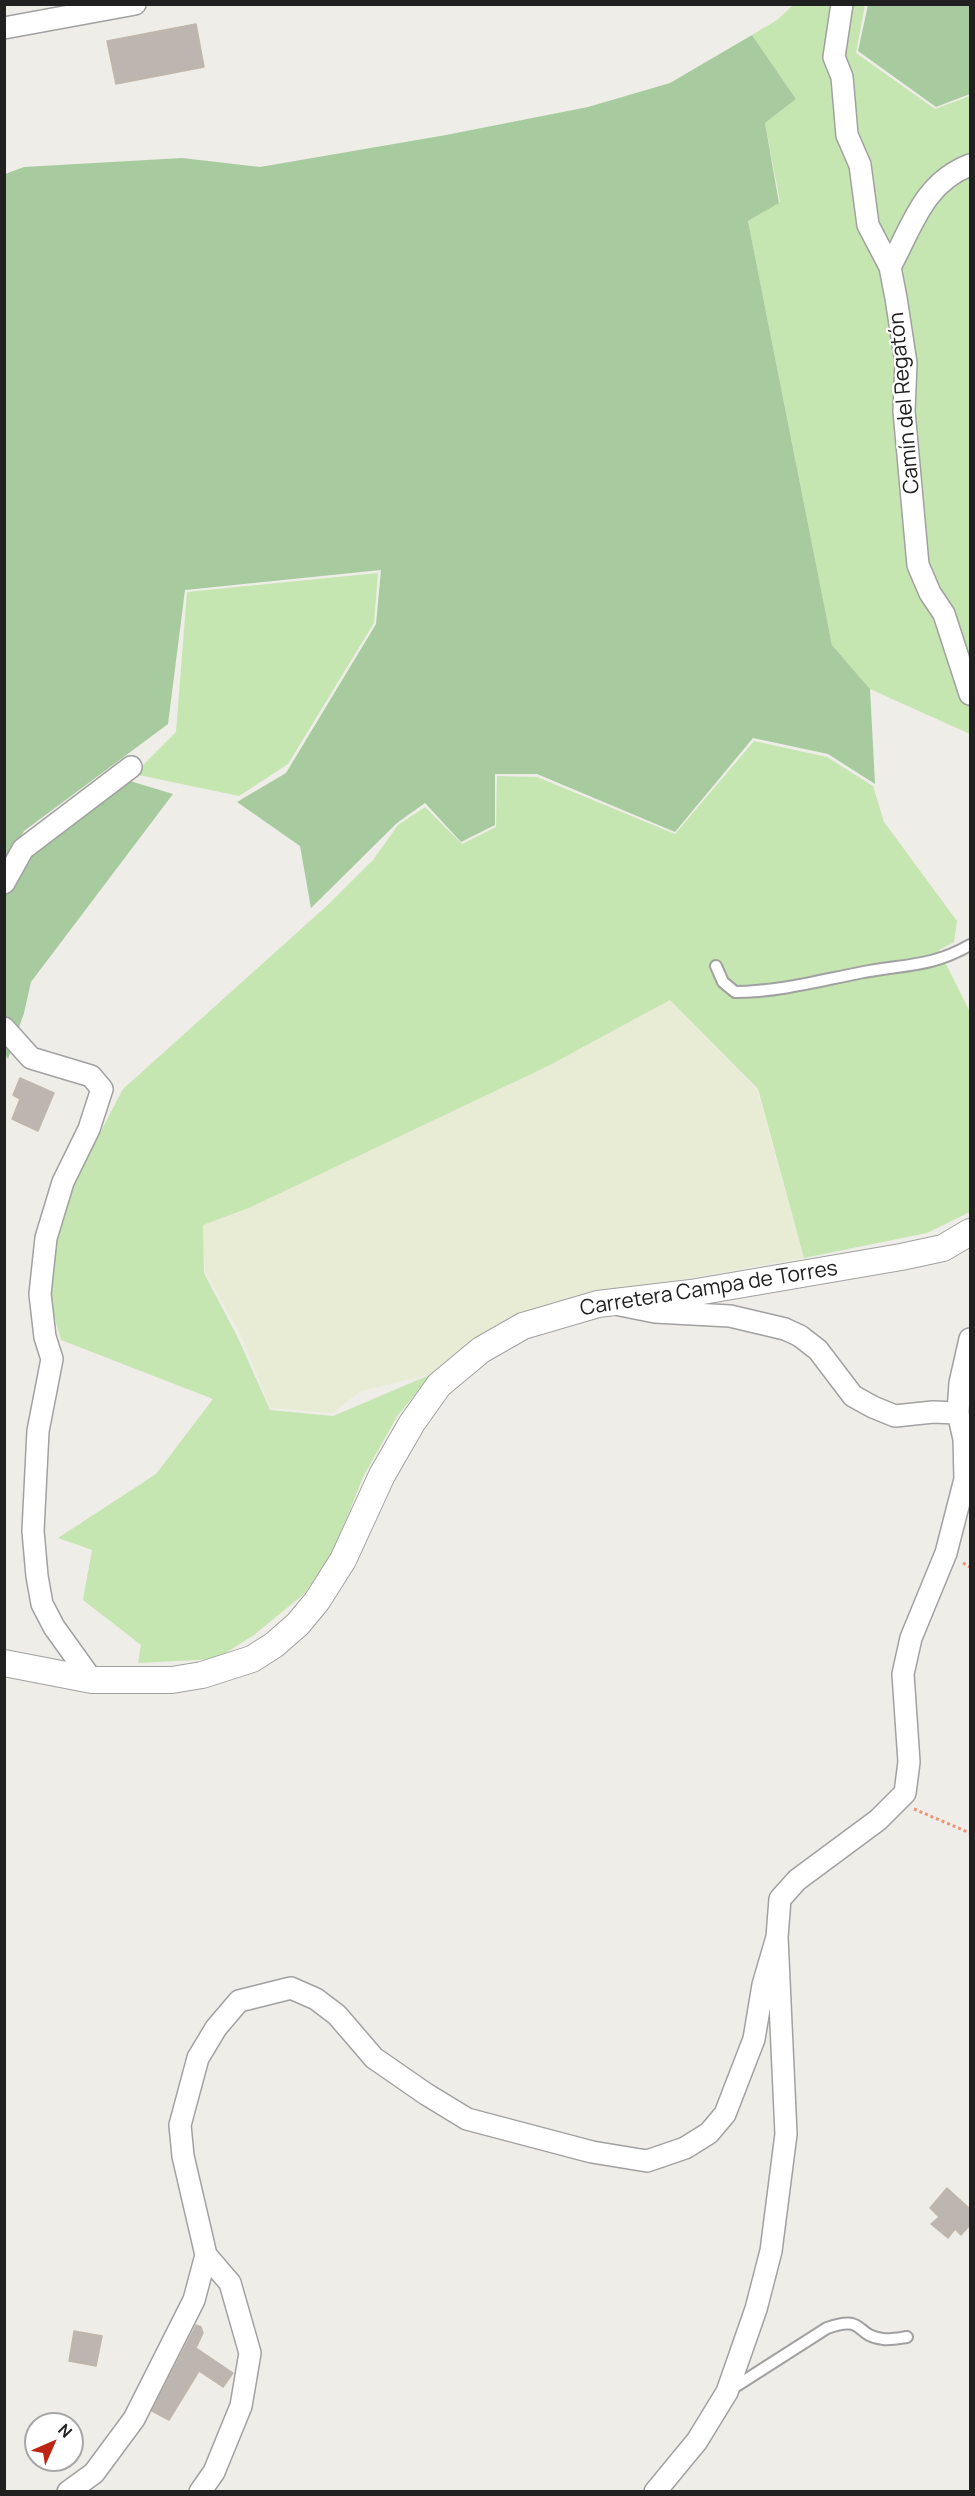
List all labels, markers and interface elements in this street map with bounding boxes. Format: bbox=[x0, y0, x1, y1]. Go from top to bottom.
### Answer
street label: Camín del Regatón bbox=[884, 311, 926, 495]
street label: Carretera Campa de Torres bbox=[578, 1256, 840, 1322]
north arrow bbox=[24, 2412, 84, 2472]
text: N bbox=[53, 2419, 77, 2443]

